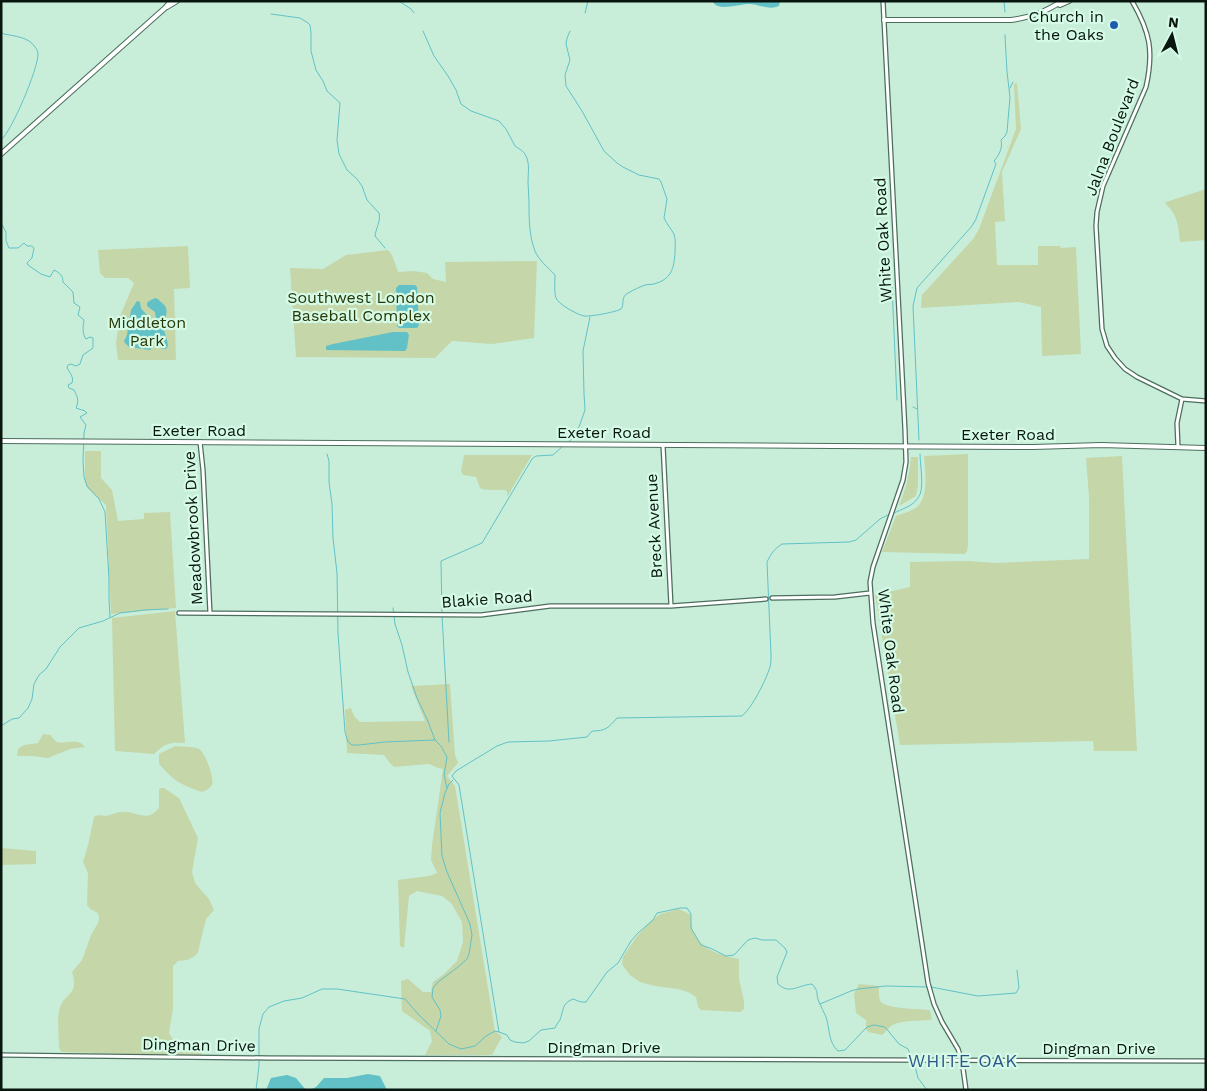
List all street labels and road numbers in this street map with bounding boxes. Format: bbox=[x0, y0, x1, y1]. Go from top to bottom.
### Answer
street label: Jalna Boulevard bbox=[1081, 76, 1143, 198]
street label: White Oak Road bbox=[870, 177, 896, 303]
street label: Exeter Road bbox=[152, 421, 246, 440]
street label: Exeter Road bbox=[557, 423, 651, 442]
street label: Exeter Road bbox=[961, 425, 1055, 444]
street label: Meadowbrook Drive bbox=[179, 451, 207, 605]
street label: Breck Avenue bbox=[642, 473, 666, 579]
street label: Blakie Road bbox=[441, 586, 533, 612]
street label: White Oak Road bbox=[874, 588, 908, 714]
street label: Dingman Drive bbox=[142, 1035, 256, 1055]
street label: Dingman Drive bbox=[547, 1038, 661, 1057]
street label: Dingman Drive bbox=[1042, 1039, 1156, 1058]

